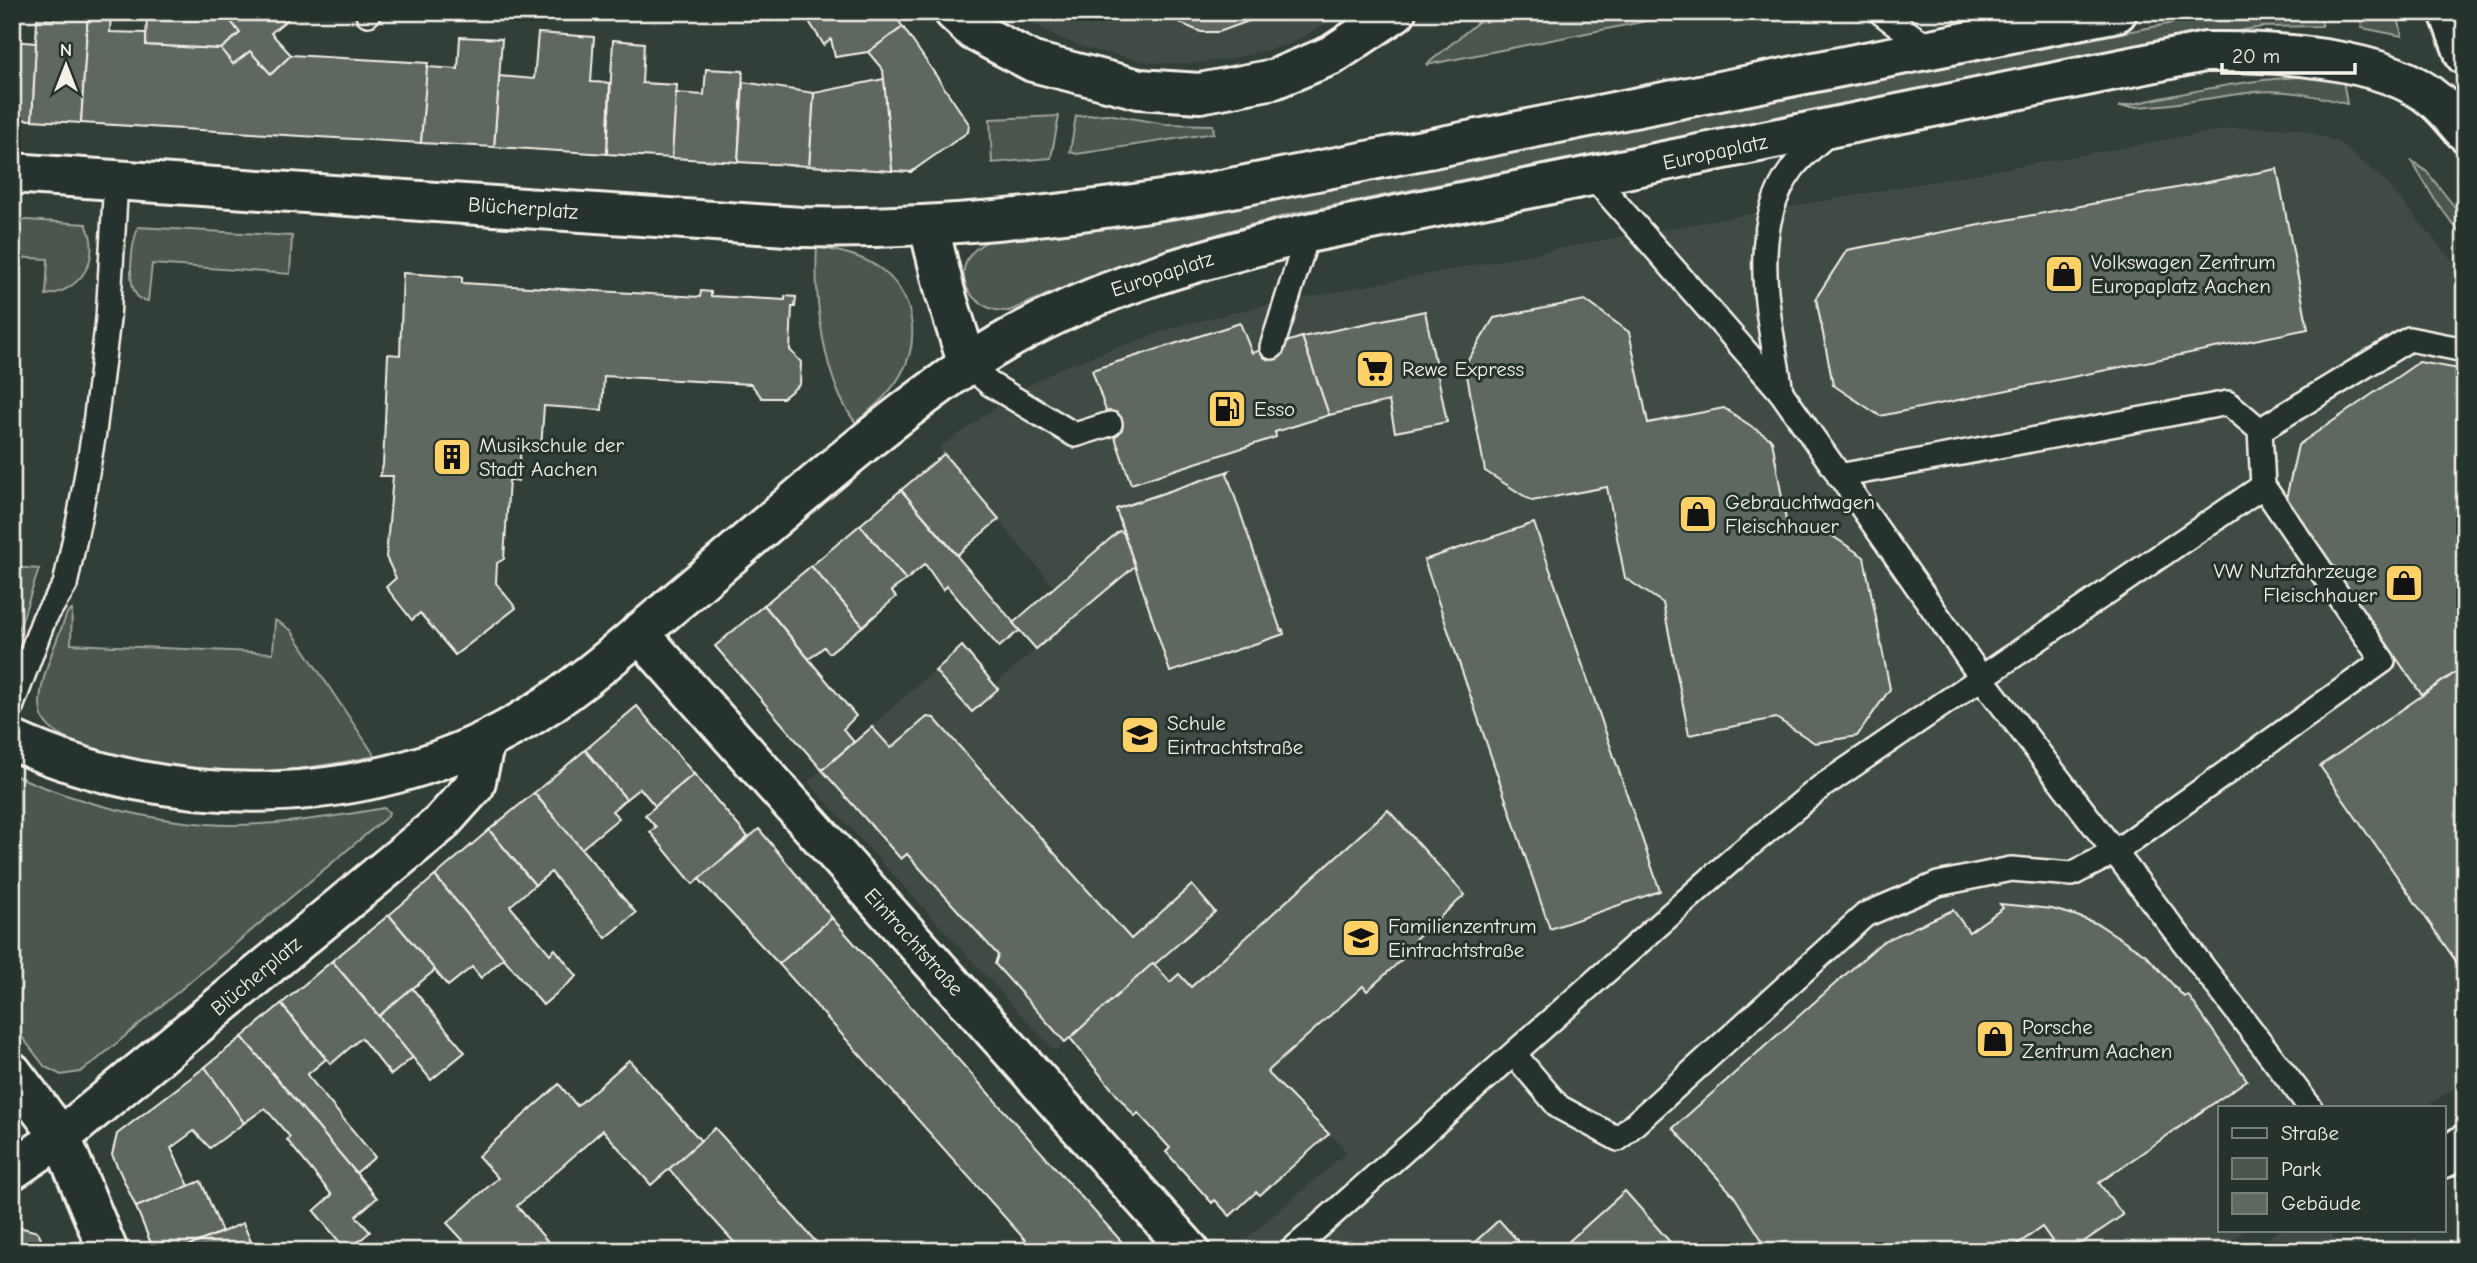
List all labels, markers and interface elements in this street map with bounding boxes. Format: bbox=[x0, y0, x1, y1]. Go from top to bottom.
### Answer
north arrow bbox=[32, 32, 102, 102]
scale bar bbox=[2222, 32, 2354, 76]
text: N bbox=[60, 39, 72, 61]
text: 20 m bbox=[2232, 44, 2280, 68]
street label: Europaplatz bbox=[1661, 129, 1769, 175]
street label: Blücherplatz bbox=[467, 192, 579, 224]
street label: Europaplatz bbox=[1108, 246, 1216, 302]
place label: Volkswagen Zentrum Europaplatz Aachen bbox=[2091, 250, 2276, 298]
shop icon: Volkswagen Zentrum Europaplatz Aachen bbox=[2043, 253, 2085, 295]
supermarket icon: Rewe Express bbox=[1354, 348, 1396, 390]
place label: Rewe Express bbox=[1402, 357, 1524, 381]
fuel station icon: Esso bbox=[1206, 388, 1248, 430]
place label: Esso bbox=[1254, 397, 1295, 421]
place label: Musikschule der Stadt Aachen bbox=[479, 433, 625, 481]
building icon: Musikschule der Stadt Aachen bbox=[431, 436, 473, 478]
place label: Gebrauchtwagen Fleischhauer bbox=[1725, 490, 1875, 538]
shop icon: Gebrauchtwagen Fleischhauer bbox=[1677, 493, 1719, 535]
place label: VW Nutzfahrzeuge Fleischhauer bbox=[2213, 559, 2378, 607]
shop icon: VW Nutzfahrzeuge Fleischhauer bbox=[2383, 562, 2425, 604]
place label: Schule Eintrachtstraße bbox=[1167, 711, 1303, 759]
school or university icon: Schule Eintrachtstraße bbox=[1119, 714, 1161, 756]
street label: Eintrachtstraße bbox=[859, 883, 969, 1001]
place label: Familienzentrum Eintrachtstraße bbox=[1388, 914, 1537, 962]
school or university icon: Familienzentrum Eintrachtstraße bbox=[1340, 917, 1382, 959]
street label: Blücherplatz bbox=[206, 931, 306, 1021]
place label: Porsche Zentrum Aachen bbox=[2022, 1015, 2172, 1063]
shop icon: Porsche Zentrum Aachen bbox=[1974, 1018, 2016, 1060]
legend bbox=[2218, 1106, 2446, 1232]
text: Straße bbox=[2281, 1121, 2339, 1145]
text: Park bbox=[2281, 1157, 2321, 1181]
text: Gebäude bbox=[2281, 1191, 2361, 1215]

